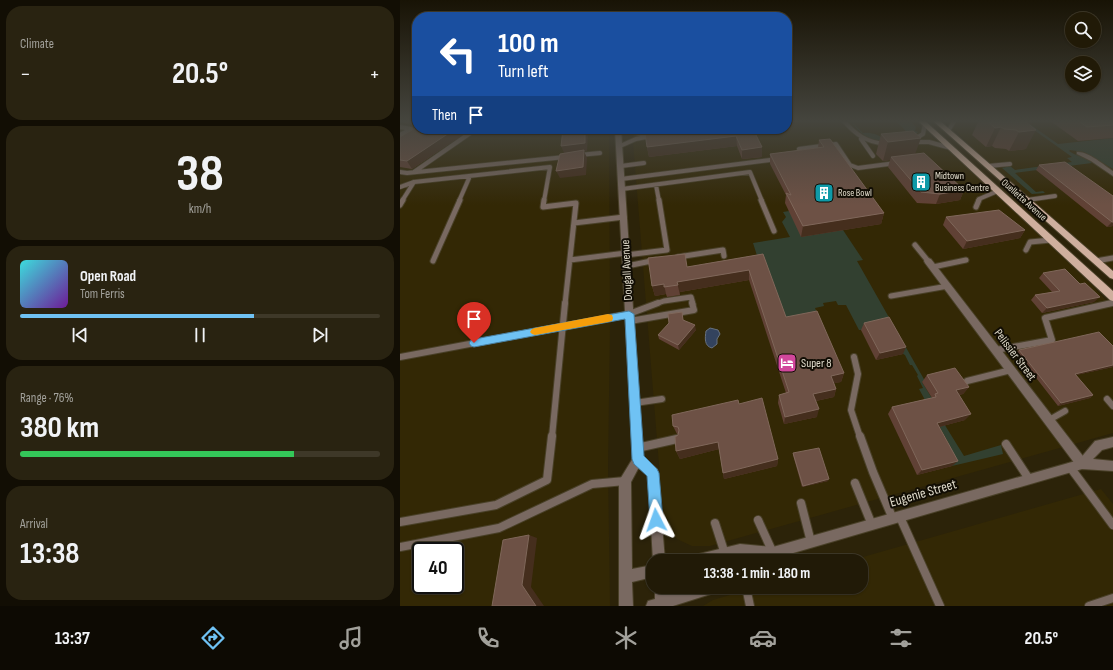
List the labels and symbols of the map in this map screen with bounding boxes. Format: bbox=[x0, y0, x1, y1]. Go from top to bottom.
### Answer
place label: Midtown Business Centre bbox=[935, 170, 989, 194]
building icon: Midtown Business Centre bbox=[910, 171, 932, 193]
street label: Ouellette Avenue bbox=[999, 176, 1049, 224]
building icon: Rose Bowl bbox=[813, 182, 835, 204]
place label: Rose Bowl bbox=[838, 187, 872, 199]
street label: Dougall Avenue bbox=[618, 239, 636, 301]
pin bbox=[457, 302, 491, 343]
street label: Pelissier Street bbox=[991, 326, 1039, 384]
hotel icon: Super 8 bbox=[776, 352, 798, 374]
place label: Super 8 bbox=[801, 356, 832, 371]
street label: Eugenie Street bbox=[888, 475, 958, 511]
position arrow bbox=[635, 499, 677, 541]
speed limit sign: 40 bbox=[412, 542, 464, 594]

